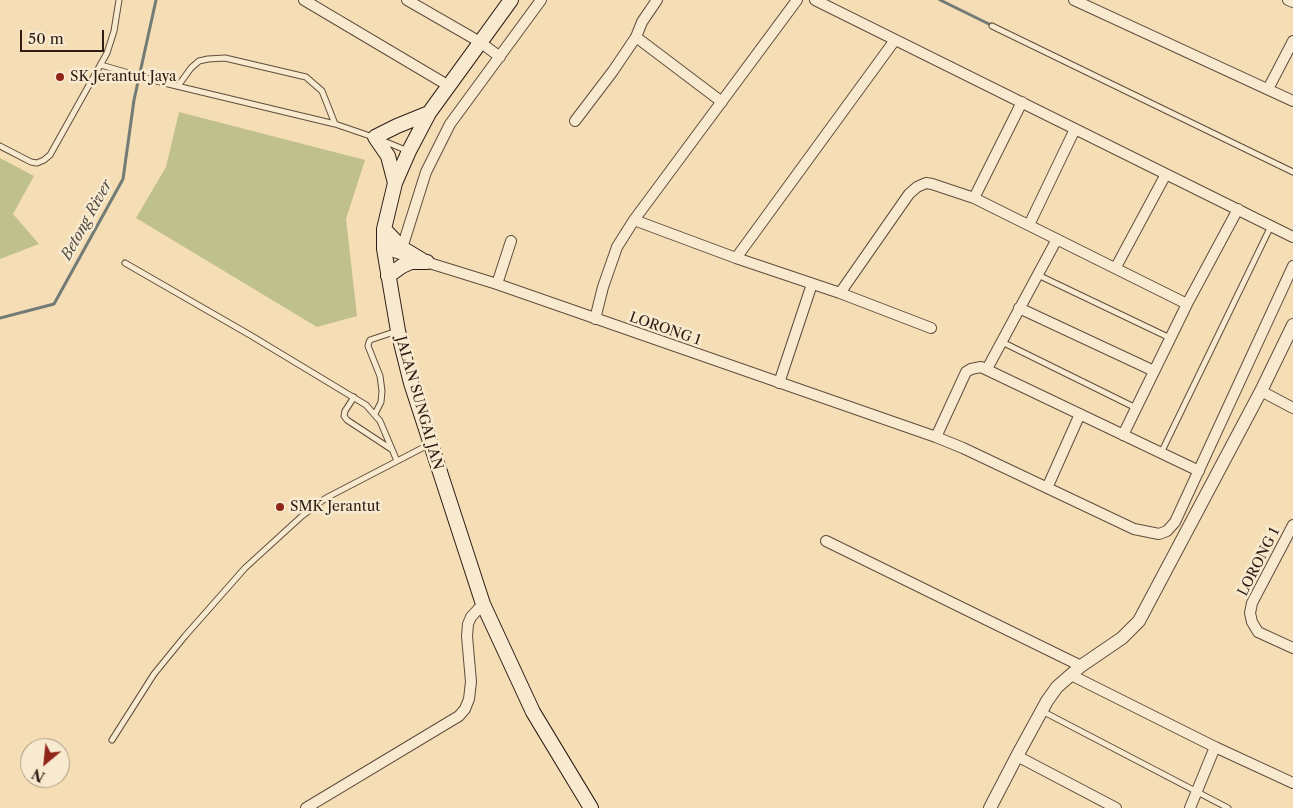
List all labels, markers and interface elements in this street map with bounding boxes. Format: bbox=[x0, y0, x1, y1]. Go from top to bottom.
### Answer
scale bar bbox=[22, 20, 106, 52]
text: 50 m bbox=[28, 29, 64, 48]
place label: SK Jerantut Jaya bbox=[70, 69, 176, 85]
marker: SK Jerantut Jaya bbox=[54, 71, 66, 83]
water label: Betong River bbox=[58, 177, 116, 263]
street label: LORONG 1 bbox=[627, 309, 703, 349]
street label: JALAN SUNGAI JAN bbox=[392, 334, 446, 472]
place label: SMK Jerantut bbox=[290, 499, 380, 515]
marker: SMK Jerantut bbox=[274, 501, 286, 513]
street label: LORONG 1 bbox=[1235, 525, 1283, 599]
north arrow bbox=[20, 738, 70, 788]
text: N bbox=[29, 765, 48, 786]

